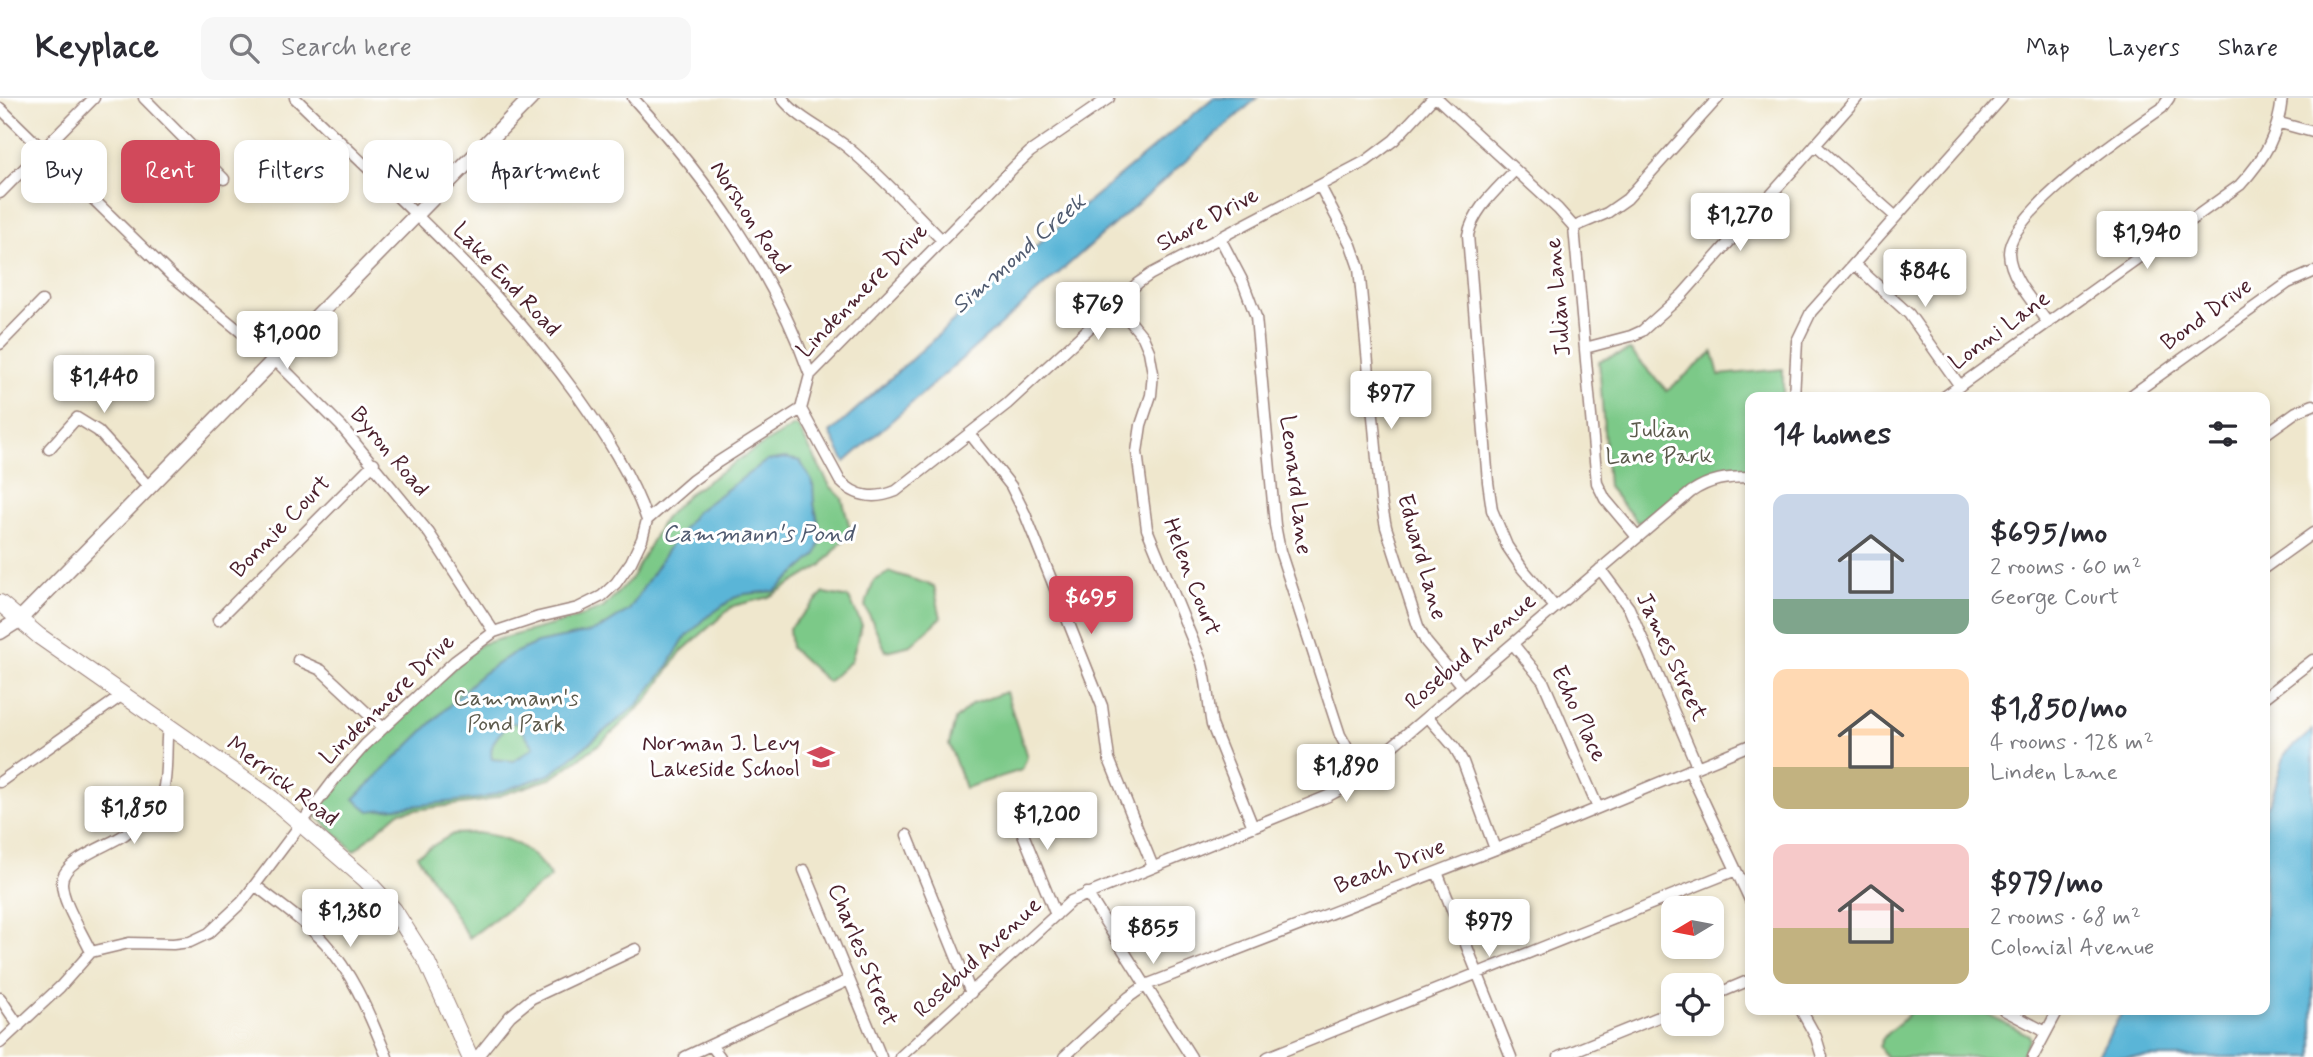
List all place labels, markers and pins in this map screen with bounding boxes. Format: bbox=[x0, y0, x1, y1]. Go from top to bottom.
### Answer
pin: $1,270 bbox=[1683, 194, 1797, 253]
pin: $1,940 bbox=[2090, 212, 2204, 271]
pin: $846 bbox=[1884, 250, 1966, 309]
pin: $769 bbox=[1057, 282, 1139, 342]
pin: $1,000 bbox=[230, 312, 344, 371]
pin: $1,440 bbox=[47, 356, 161, 415]
pin: $977 bbox=[1350, 372, 1432, 431]
pin: $695 bbox=[1050, 576, 1132, 636]
place label: Norman J. Levy Lakeside School bbox=[642, 729, 800, 785]
school or university icon: Norman J. Levy Lakeside School bbox=[806, 742, 836, 772]
pin: $1,890 bbox=[1289, 744, 1403, 804]
pin: $1,850 bbox=[77, 786, 191, 846]
pin: $1,200 bbox=[990, 792, 1104, 852]
pin: $1,380 bbox=[293, 890, 407, 949]
pin: $979 bbox=[1448, 900, 1530, 959]
pin: $855 bbox=[1112, 906, 1194, 966]

